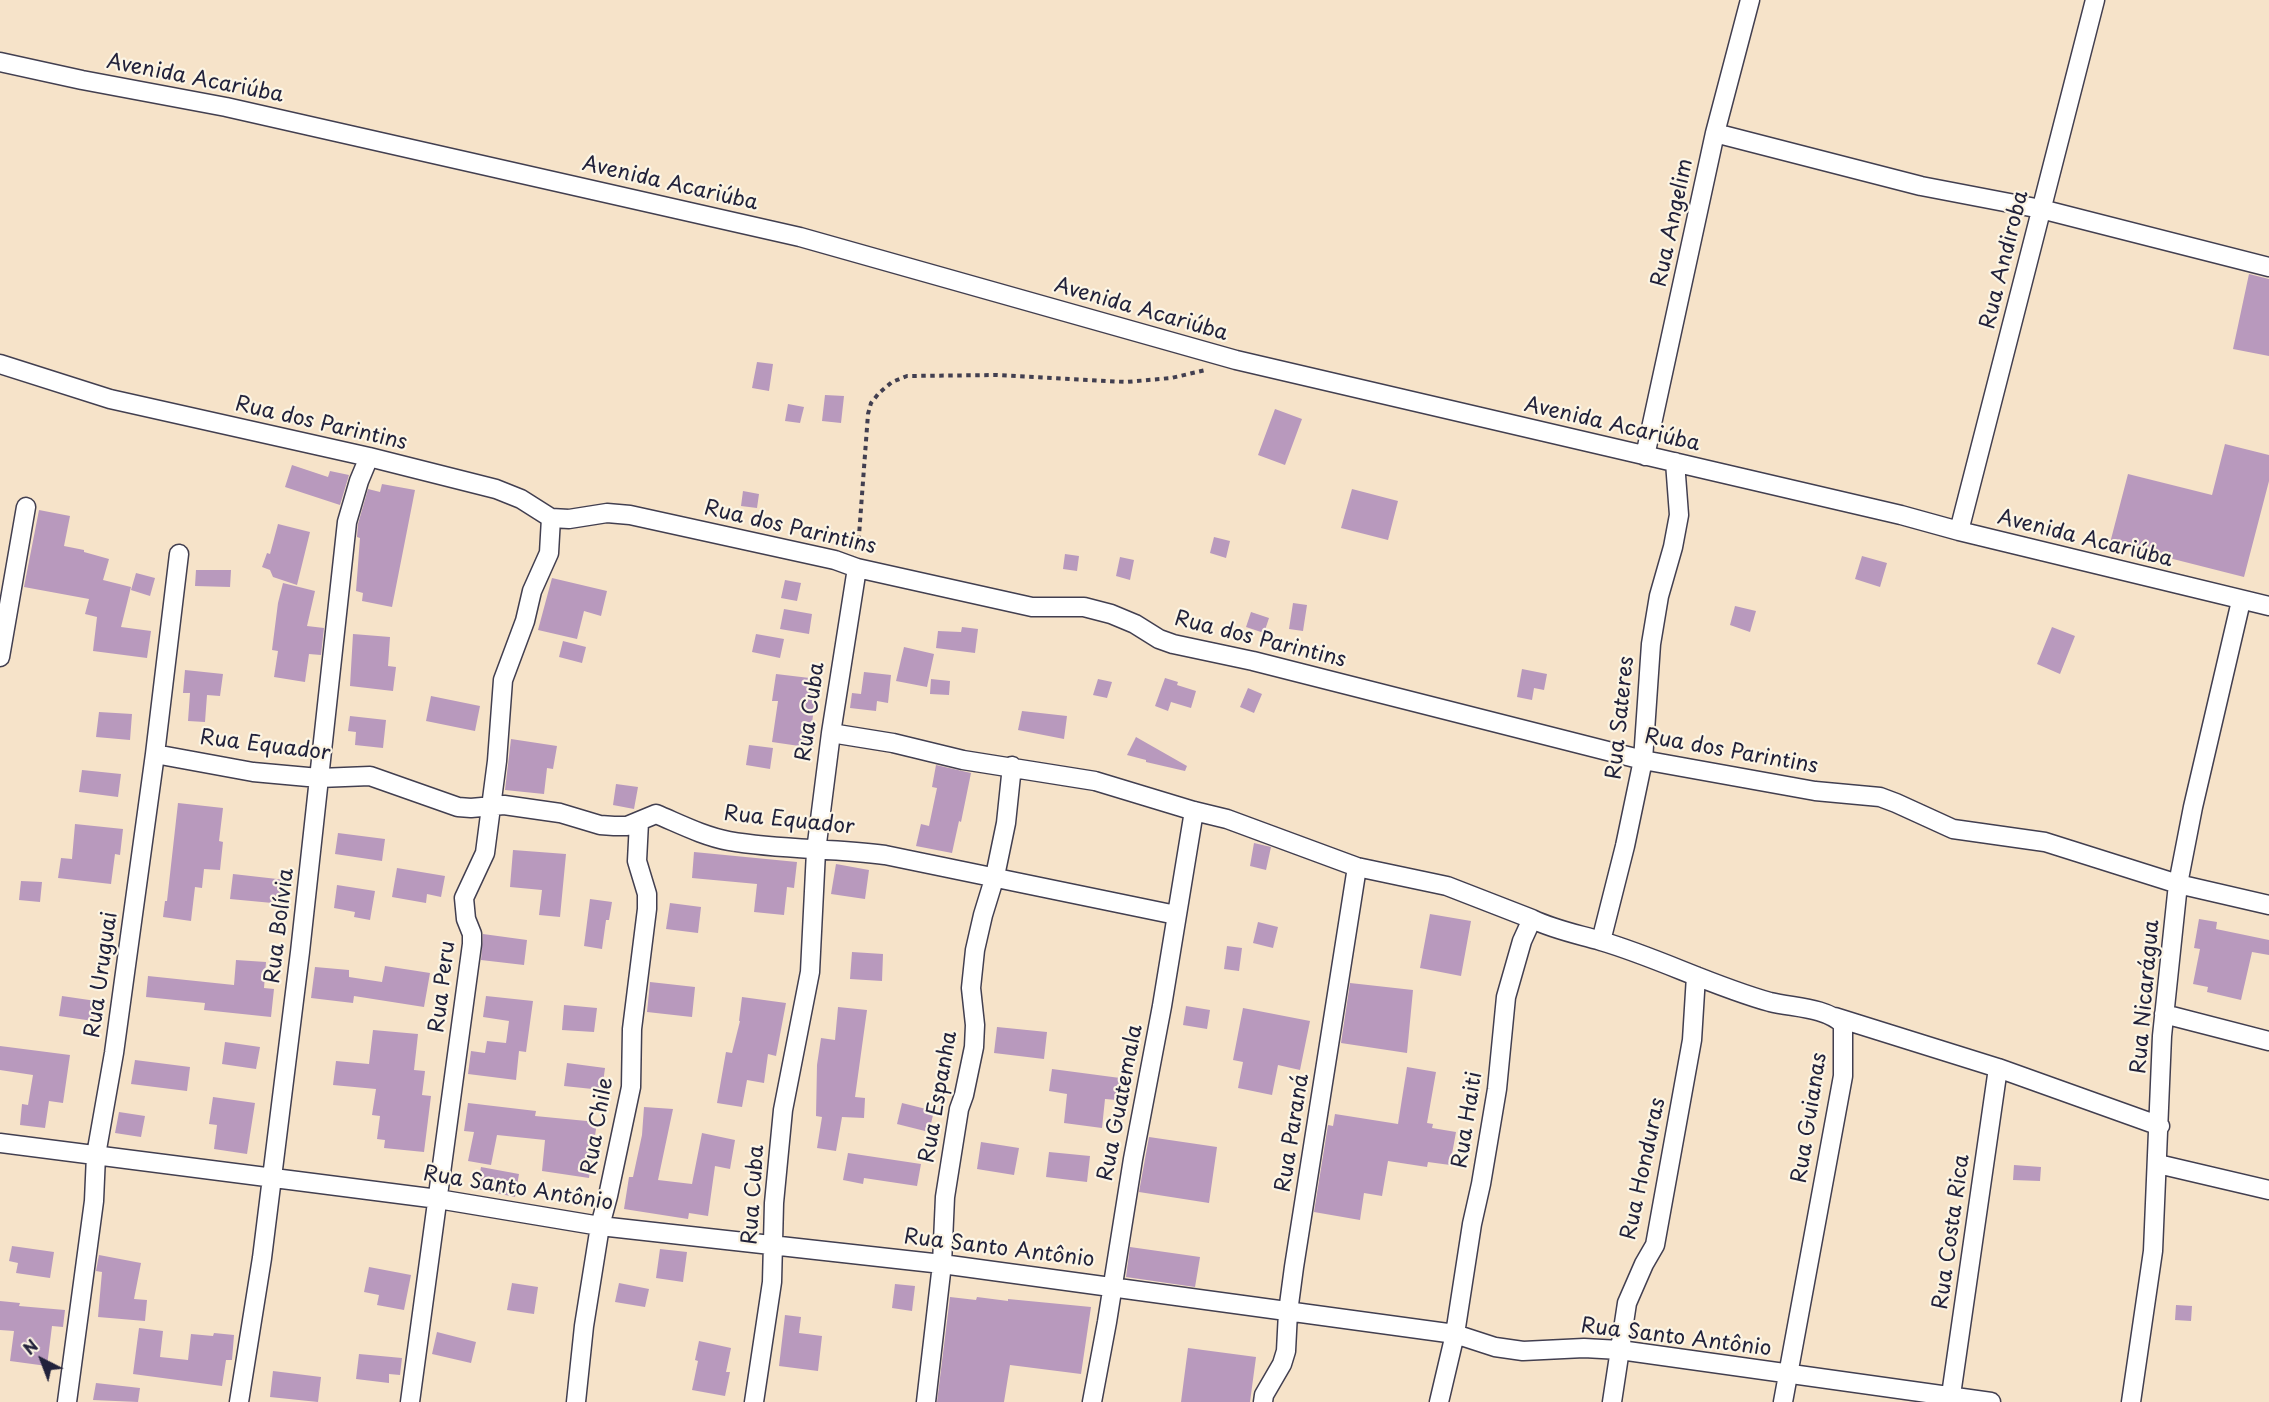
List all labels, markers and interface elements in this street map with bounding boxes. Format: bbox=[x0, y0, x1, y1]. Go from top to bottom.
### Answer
street label: Avenida Acariúba bbox=[105, 50, 285, 108]
street label: Avenida Acariúba bbox=[580, 152, 760, 216]
street label: Rua Angelim bbox=[1647, 157, 1699, 289]
street label: Rua Andiroba bbox=[1976, 188, 2034, 332]
street label: Avenida Acariúba bbox=[1051, 273, 1231, 347]
street label: Rua dos Parintins bbox=[232, 392, 410, 456]
street label: Avenida Acariúba bbox=[1522, 393, 1702, 457]
street label: Rua dos Parintins bbox=[701, 496, 879, 560]
street label: Avenida Acariúba bbox=[1995, 505, 2175, 573]
street label: Rua dos Parintins bbox=[1172, 606, 1348, 674]
street label: Rua Sateres bbox=[1602, 655, 1640, 781]
street label: Rua Cuba bbox=[792, 661, 830, 763]
street label: Rua dos Parintins bbox=[1642, 724, 1820, 780]
street label: Rua Equador bbox=[198, 725, 332, 767]
street label: Rua Equador bbox=[722, 802, 856, 840]
street label: Rua Bolívia bbox=[260, 867, 300, 985]
street label: Rua Uruguai bbox=[81, 910, 123, 1040]
street label: Rua Nicarágua bbox=[2127, 919, 2165, 1075]
street label: Rua Peru bbox=[425, 940, 461, 1034]
street label: Rua Guatemala bbox=[1093, 1023, 1149, 1183]
street label: Rua Espanha bbox=[915, 1029, 963, 1165]
street label: Rua Guianas bbox=[1787, 1051, 1833, 1185]
street label: Rua Haiti bbox=[1448, 1070, 1488, 1170]
street label: Rua Paraná bbox=[1271, 1072, 1315, 1194]
street label: Rua Chile bbox=[577, 1075, 619, 1177]
street label: Rua Honduras bbox=[1617, 1096, 1671, 1242]
street label: Rua Cuba bbox=[738, 1144, 770, 1246]
street label: Rua Costa Rica bbox=[1929, 1153, 1975, 1311]
street label: Rua Santo Antônio bbox=[421, 1162, 615, 1216]
street label: Rua Santo Antônio bbox=[902, 1225, 1096, 1273]
street label: Rua Santo Antônio bbox=[1579, 1314, 1773, 1362]
north arrow bbox=[12, 1330, 72, 1390]
text: N bbox=[17, 1333, 43, 1360]

